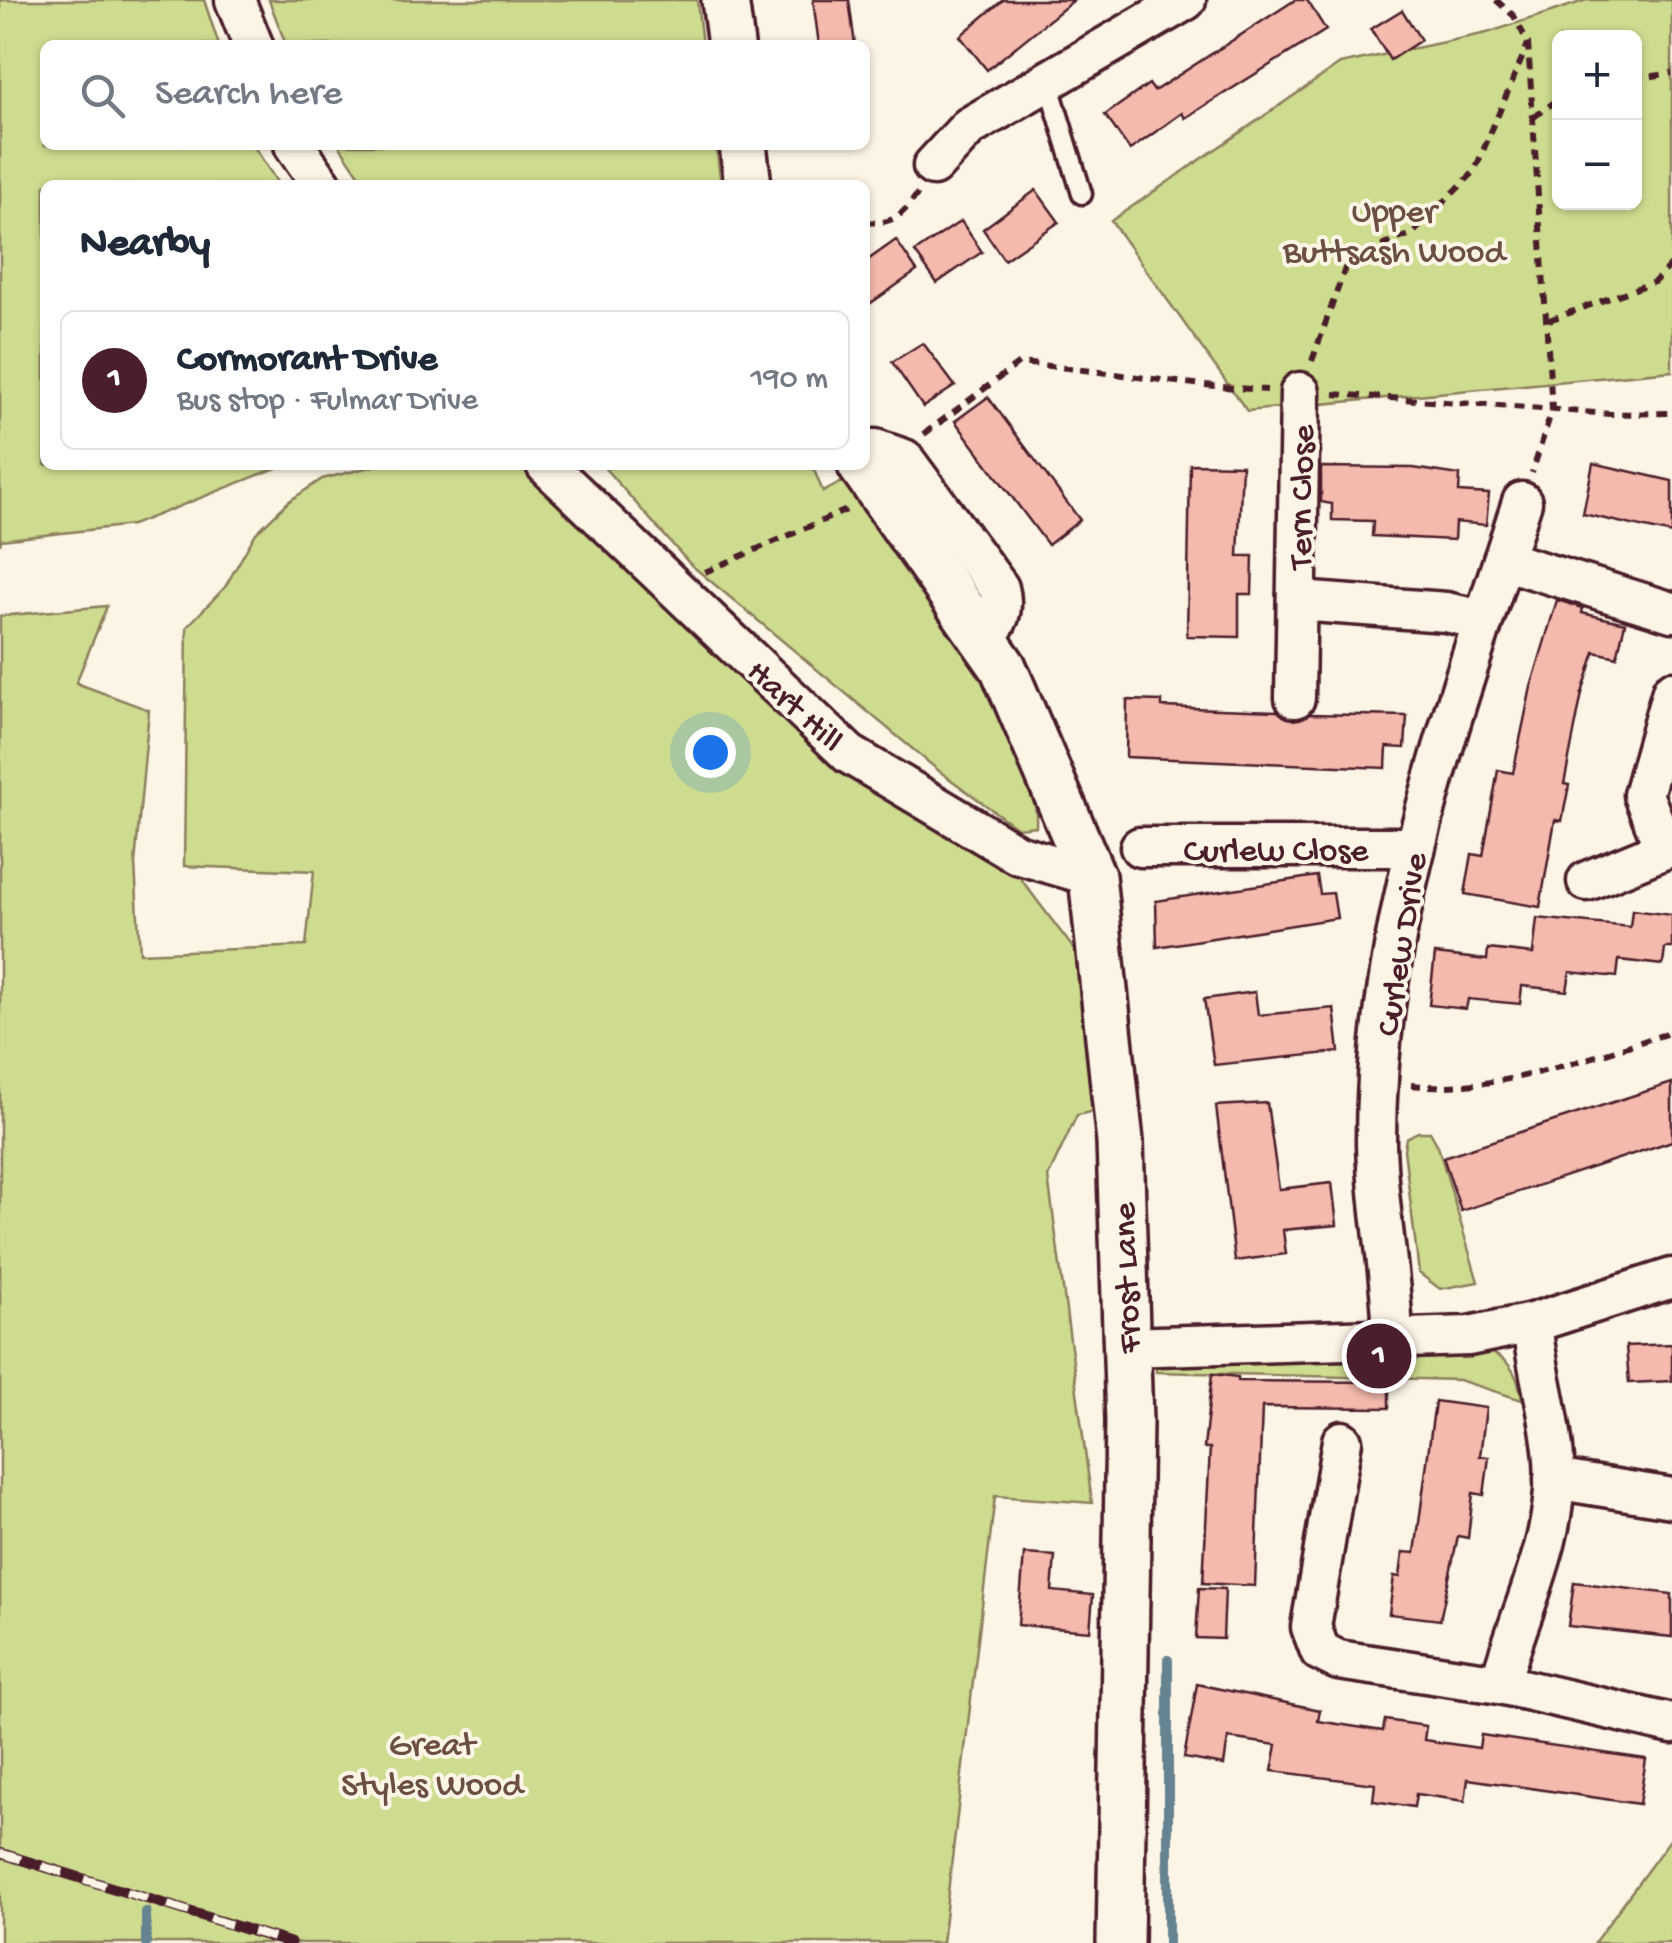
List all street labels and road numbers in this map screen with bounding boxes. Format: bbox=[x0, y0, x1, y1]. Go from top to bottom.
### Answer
street label: Tern Close bbox=[1283, 424, 1326, 572]
street label: Hart Hill bbox=[736, 653, 850, 763]
street label: Curlew Close bbox=[1184, 833, 1369, 874]
street label: Curlew Drive bbox=[1370, 849, 1439, 1040]
street label: Frost Lane bbox=[1106, 1201, 1153, 1355]

